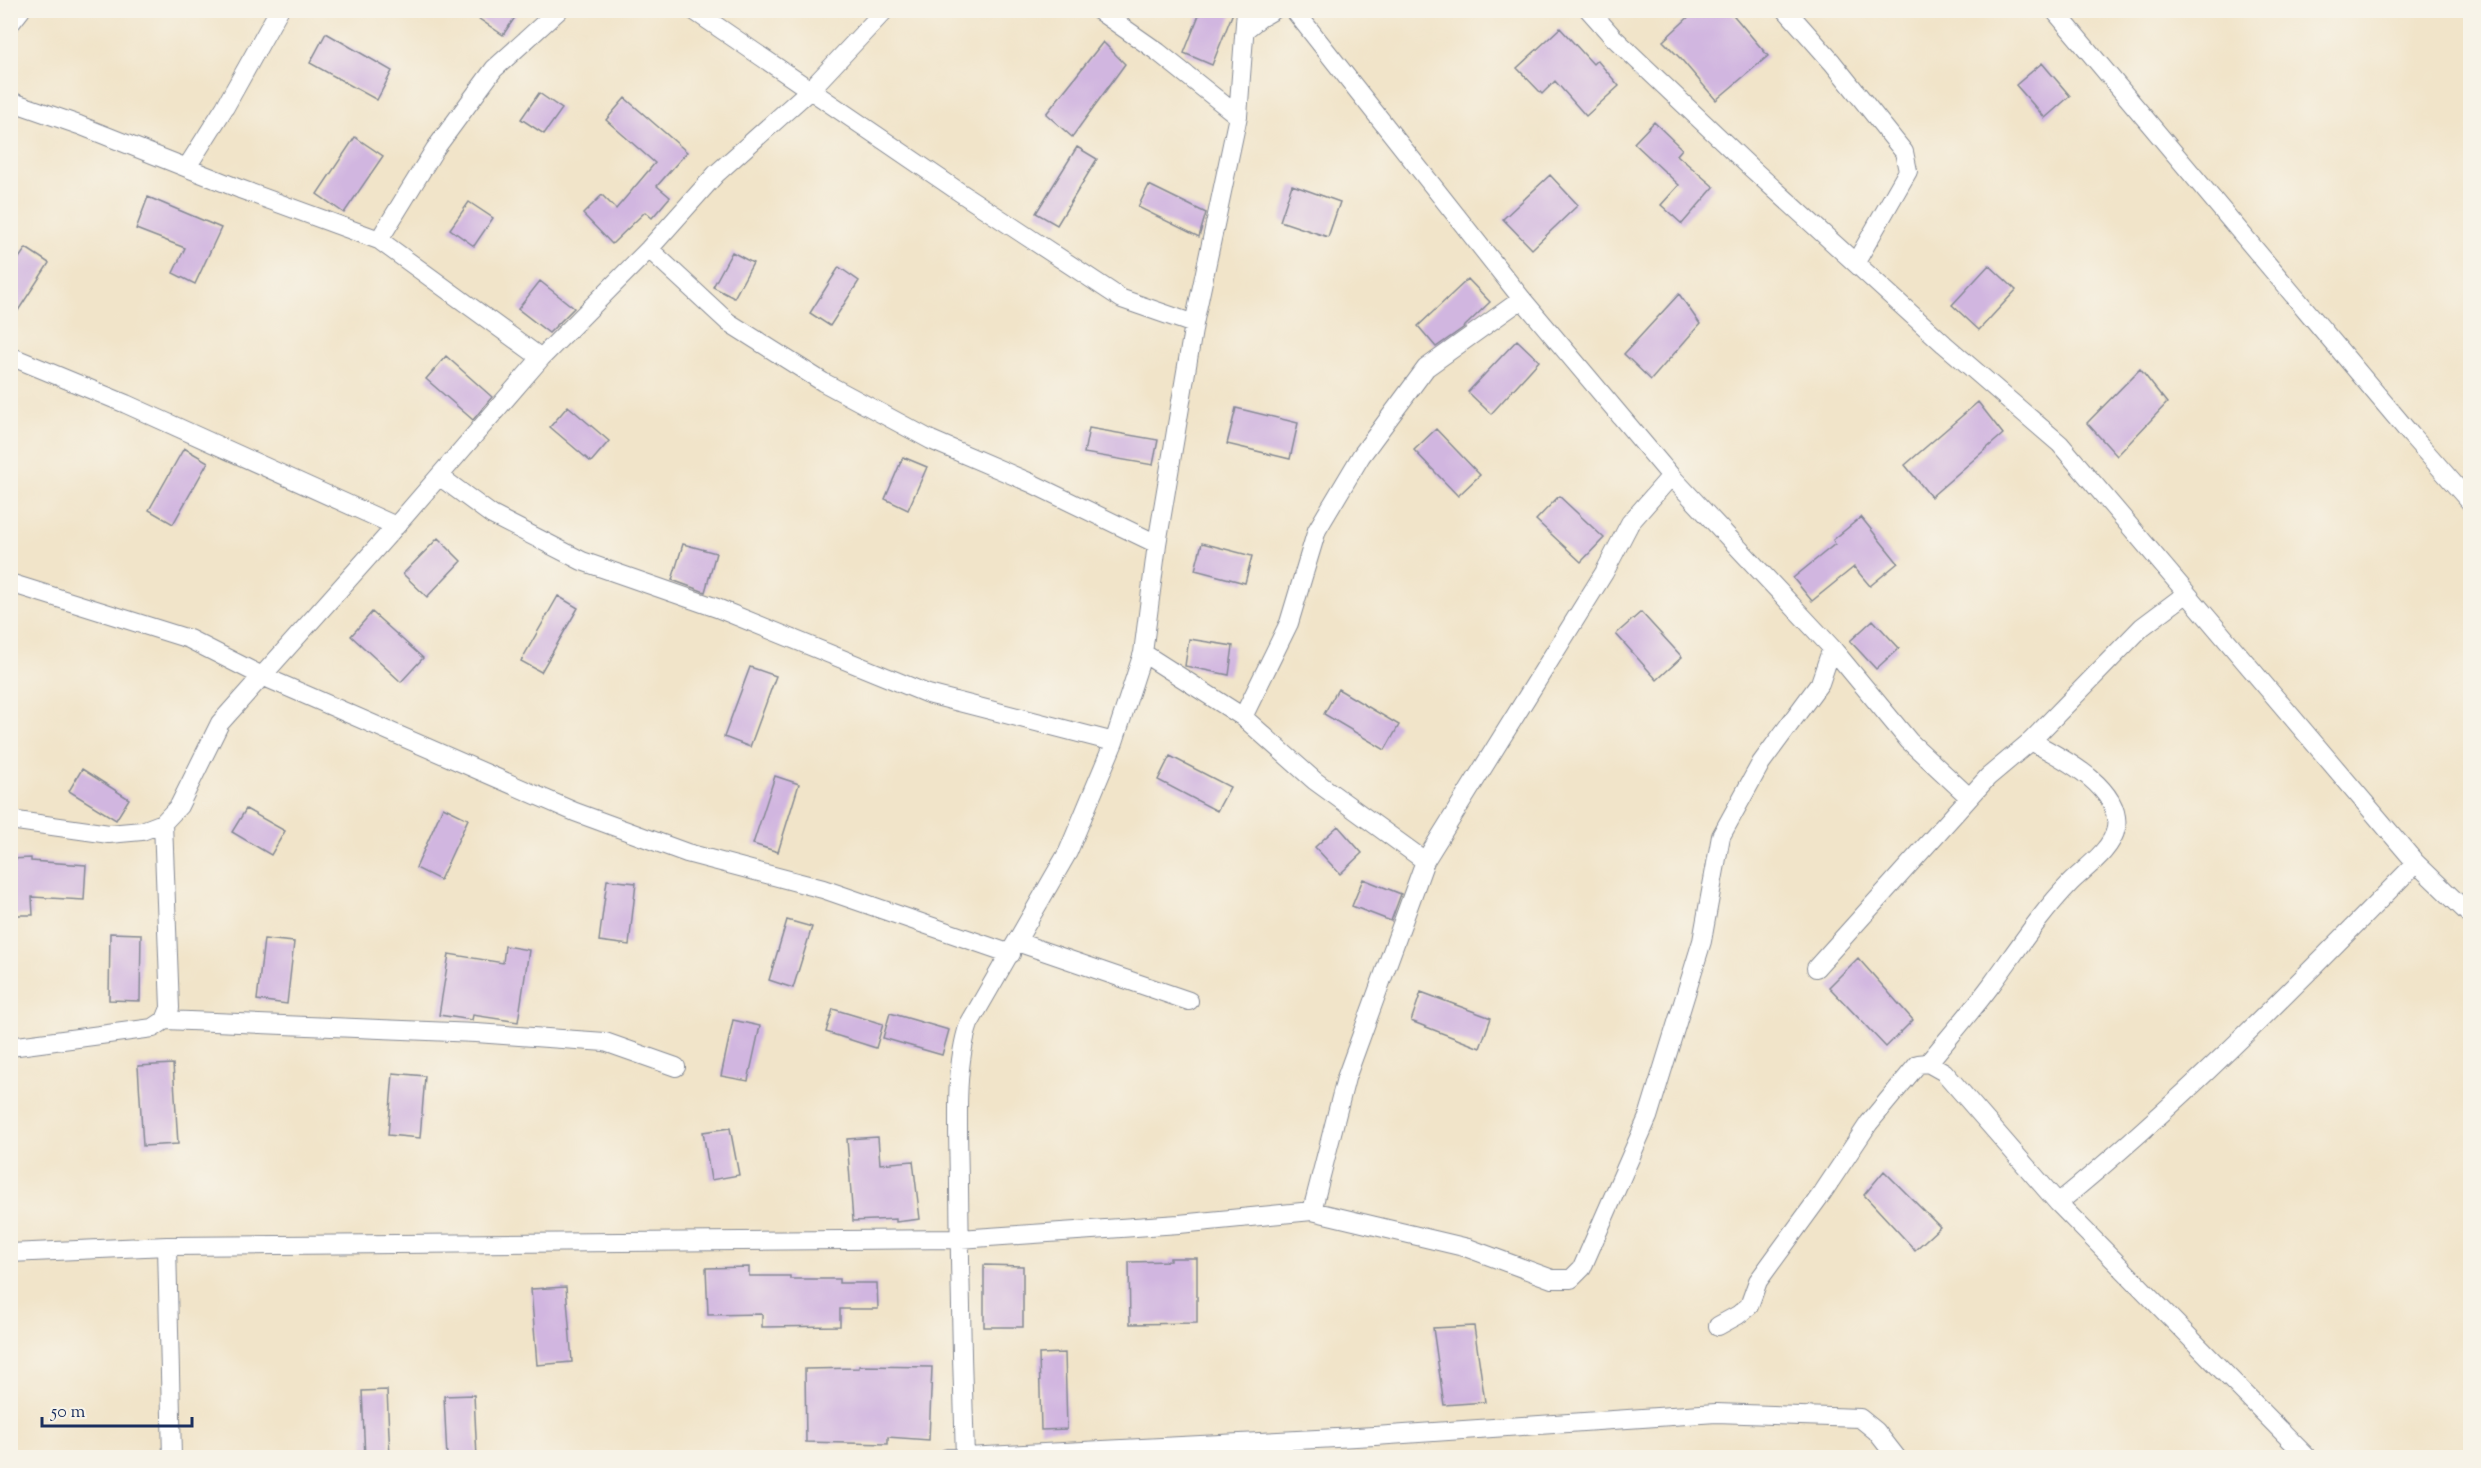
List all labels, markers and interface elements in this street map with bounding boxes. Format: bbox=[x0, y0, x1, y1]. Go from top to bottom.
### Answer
scale bar bbox=[42, 1390, 192, 1428]
text: 50 m bbox=[50, 1400, 86, 1426]

